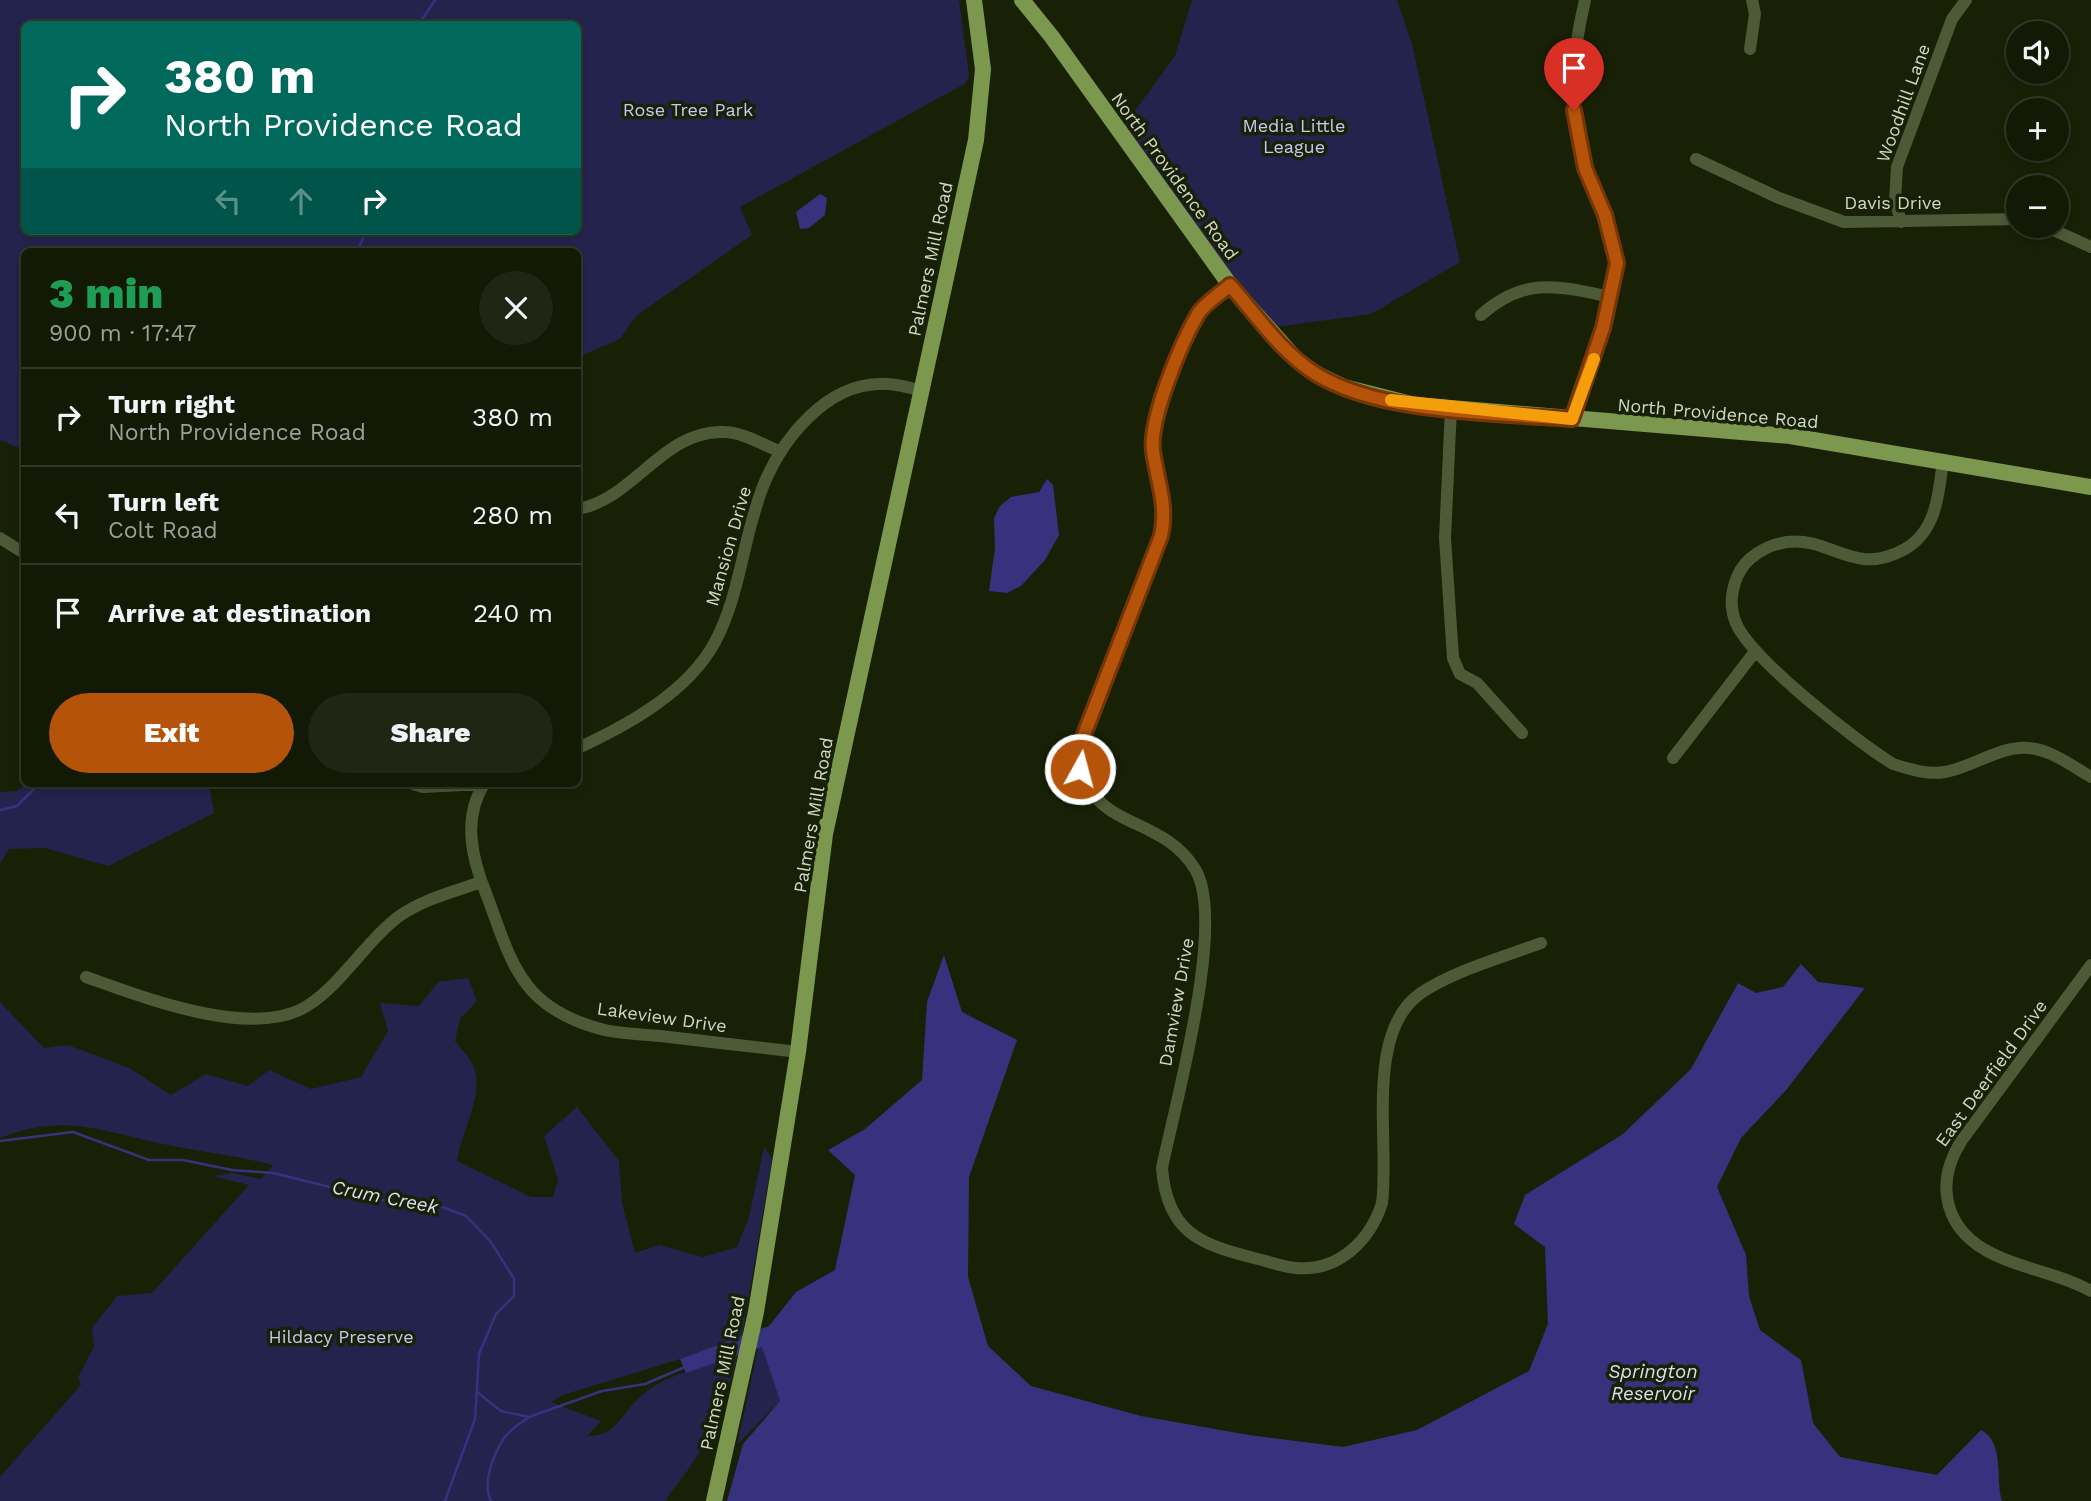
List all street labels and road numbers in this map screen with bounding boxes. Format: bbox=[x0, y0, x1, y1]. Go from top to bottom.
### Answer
street label: Woodhill Lane bbox=[1872, 41, 1934, 165]
street label: North Providence Road bbox=[1107, 88, 1243, 264]
street label: Palmers Mill Road bbox=[903, 180, 957, 338]
street label: Davis Drive bbox=[1844, 192, 1942, 213]
street label: North Providence Road bbox=[1617, 394, 1819, 432]
street label: Mansion Drive bbox=[701, 484, 755, 608]
street label: Palmers Mill Road bbox=[789, 736, 837, 894]
street label: Damview Drive bbox=[1154, 936, 1198, 1068]
street label: East Deerfield Drive bbox=[1931, 996, 2051, 1150]
street label: Lakeview Drive bbox=[596, 997, 728, 1037]
street label: Palmers Mill Road bbox=[695, 1294, 749, 1452]

